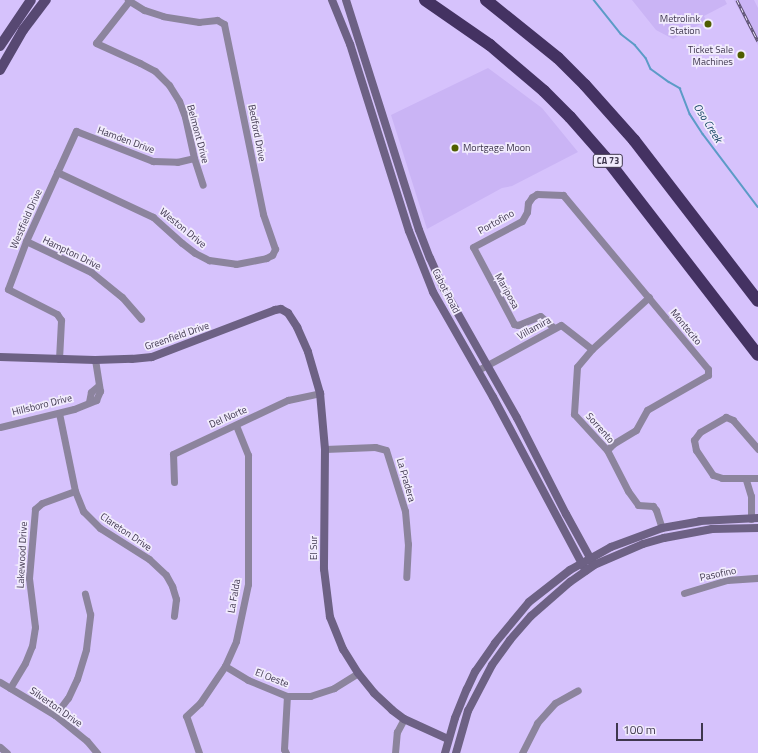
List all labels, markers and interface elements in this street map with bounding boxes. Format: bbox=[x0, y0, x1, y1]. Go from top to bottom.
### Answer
place label: Metrolink Station bbox=[660, 12, 700, 36]
marker: Metrolink Station bbox=[703, 19, 713, 29]
place label: Ticket Sale Machines bbox=[688, 43, 733, 66]
marker: Ticket Sale Machines bbox=[736, 50, 746, 60]
water label: Oso Creek bbox=[691, 101, 725, 145]
street label: Belmont Drive bbox=[184, 103, 212, 165]
street label: Bedford Drive bbox=[246, 104, 268, 162]
street label: Hamden Drive bbox=[96, 124, 156, 156]
place label: Mortgage Moon bbox=[463, 142, 530, 154]
marker: Mortgage Moon bbox=[450, 143, 460, 153]
road number: CA 73 bbox=[592, 154, 624, 168]
street label: Westfield Drive bbox=[7, 187, 45, 251]
street label: Weston Drive bbox=[157, 206, 209, 250]
street label: Portofino bbox=[476, 207, 516, 237]
street label: Hampton Drive bbox=[41, 234, 103, 272]
street label: Cabot Road bbox=[430, 267, 462, 315]
street label: Mariposa bbox=[492, 271, 522, 311]
street label: Montecito bbox=[668, 307, 704, 347]
street label: Villamira bbox=[515, 314, 553, 342]
street label: Greenfield Drive bbox=[143, 319, 211, 353]
street label: Hillsboro Drive bbox=[11, 392, 73, 418]
street label: Del Norte bbox=[207, 403, 249, 431]
street label: Sorrento bbox=[583, 410, 617, 446]
street label: La Pradera bbox=[394, 457, 418, 503]
street label: Clareton Drive bbox=[98, 510, 154, 554]
street label: Lakewood Drive bbox=[14, 521, 30, 589]
street label: El Sur bbox=[308, 536, 320, 560]
street label: Pasofino bbox=[699, 564, 737, 584]
street label: La Falda bbox=[225, 578, 243, 614]
street label: El Oeste bbox=[254, 666, 290, 690]
street label: Silverton Drive bbox=[27, 684, 85, 730]
scale bar bbox=[618, 715, 705, 741]
text: 100 m bbox=[623, 720, 656, 739]

